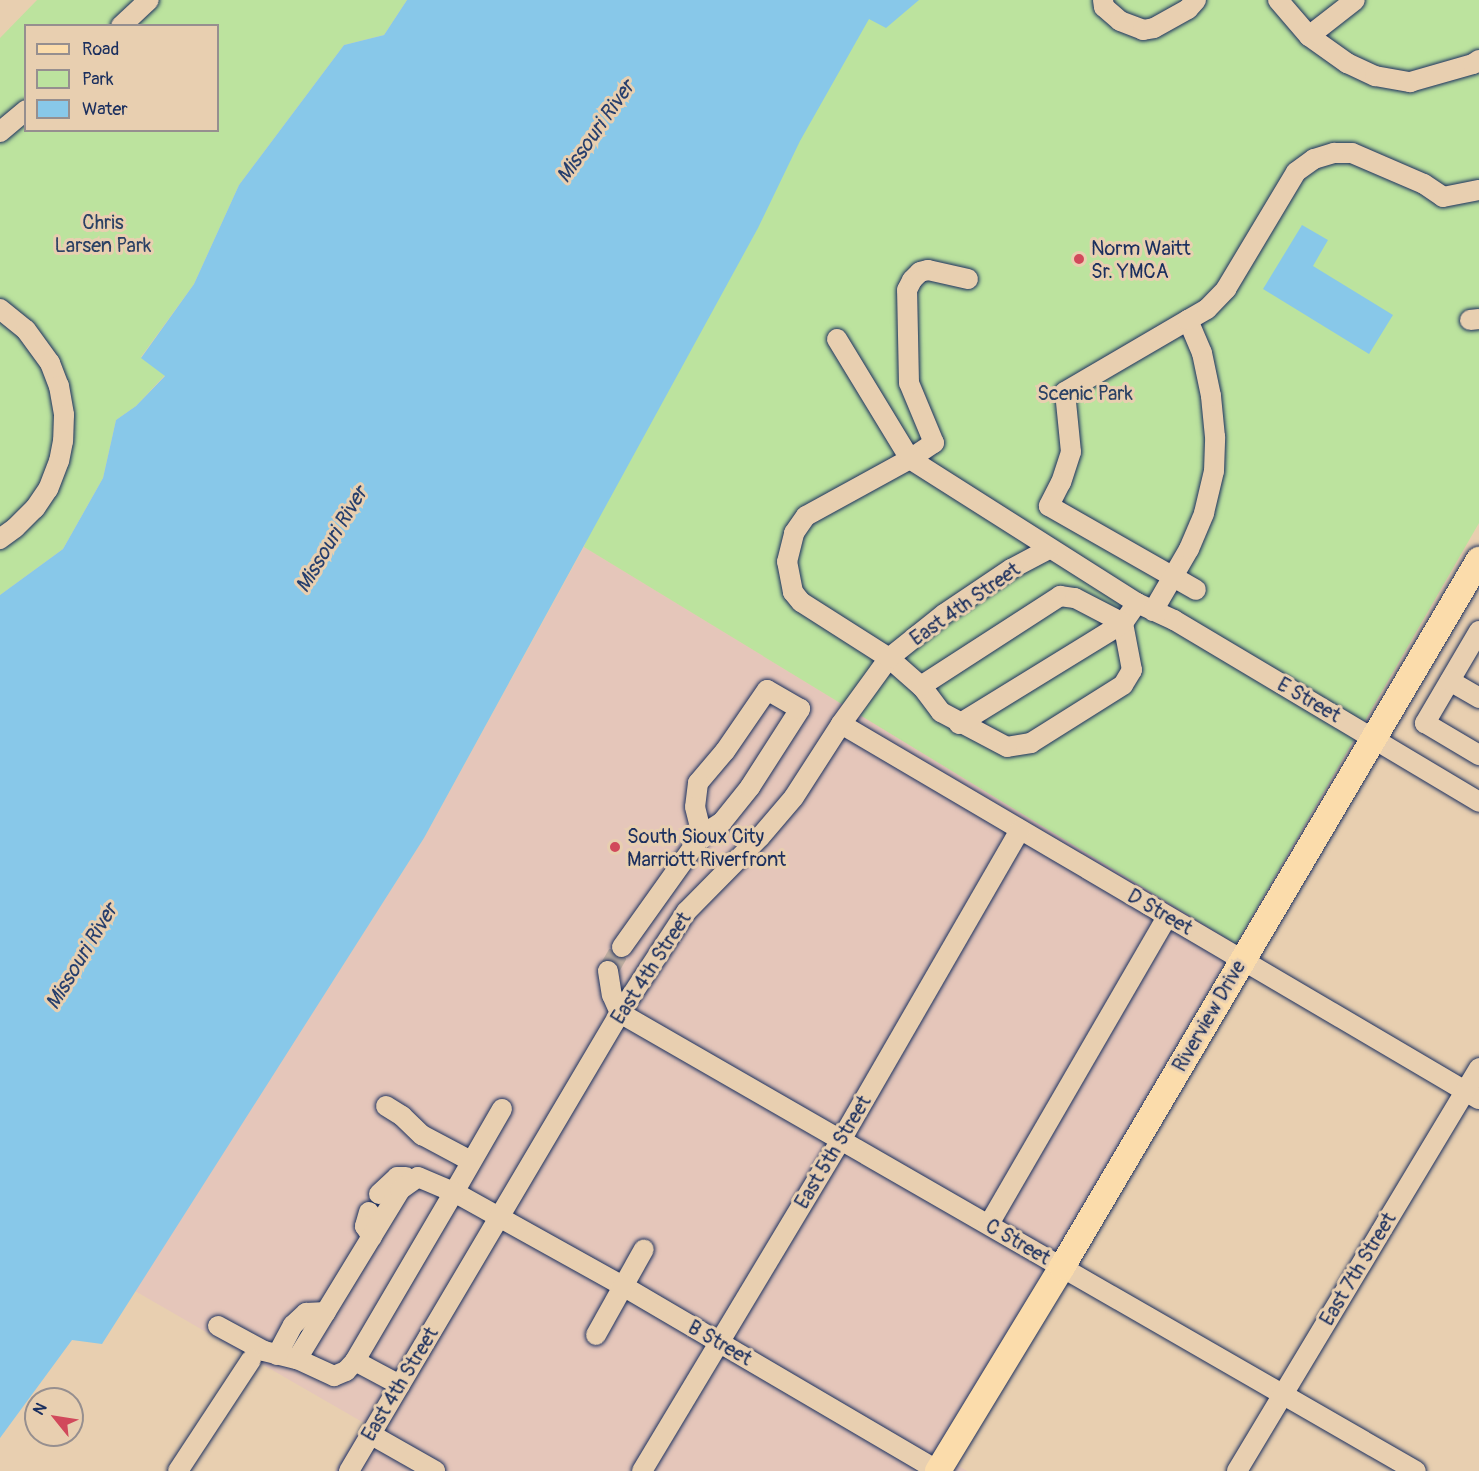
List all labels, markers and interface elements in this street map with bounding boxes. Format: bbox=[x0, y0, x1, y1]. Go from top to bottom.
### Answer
legend bbox=[24, 24, 219, 132]
text: Road bbox=[82, 38, 119, 61]
text: Park bbox=[82, 68, 114, 91]
water label: Missouri River bbox=[552, 76, 640, 188]
text: Water bbox=[82, 98, 128, 121]
park label: Chris Larsen Park bbox=[55, 211, 151, 258]
place label: Norm Waitt Sr. YMCA bbox=[1091, 236, 1191, 283]
marker: Norm Waitt Sr. YMCA bbox=[1072, 252, 1086, 266]
park label: Scenic Park bbox=[1037, 381, 1133, 405]
water label: Missouri River bbox=[291, 482, 373, 598]
street label: East 4th Street bbox=[905, 557, 1025, 651]
street label: E Street bbox=[1273, 672, 1345, 728]
place label: South Sioux City Marriott Riverfront bbox=[627, 824, 786, 871]
marker: South Sioux City Marriott Riverfront bbox=[608, 840, 622, 854]
street label: D Street bbox=[1123, 884, 1197, 940]
water label: Missouri River bbox=[41, 899, 123, 1015]
street label: East 4th Street bbox=[606, 908, 696, 1028]
street label: Riverview Drive bbox=[1167, 956, 1251, 1076]
street label: East 5th Street bbox=[790, 1091, 876, 1213]
street label: East 7th Street bbox=[1315, 1208, 1401, 1330]
street label: C Street bbox=[981, 1214, 1055, 1270]
street label: B Street bbox=[684, 1315, 756, 1371]
street label: East 4th Street bbox=[357, 1323, 443, 1445]
north arrow bbox=[24, 1387, 84, 1447]
text: N bbox=[29, 1399, 52, 1419]

